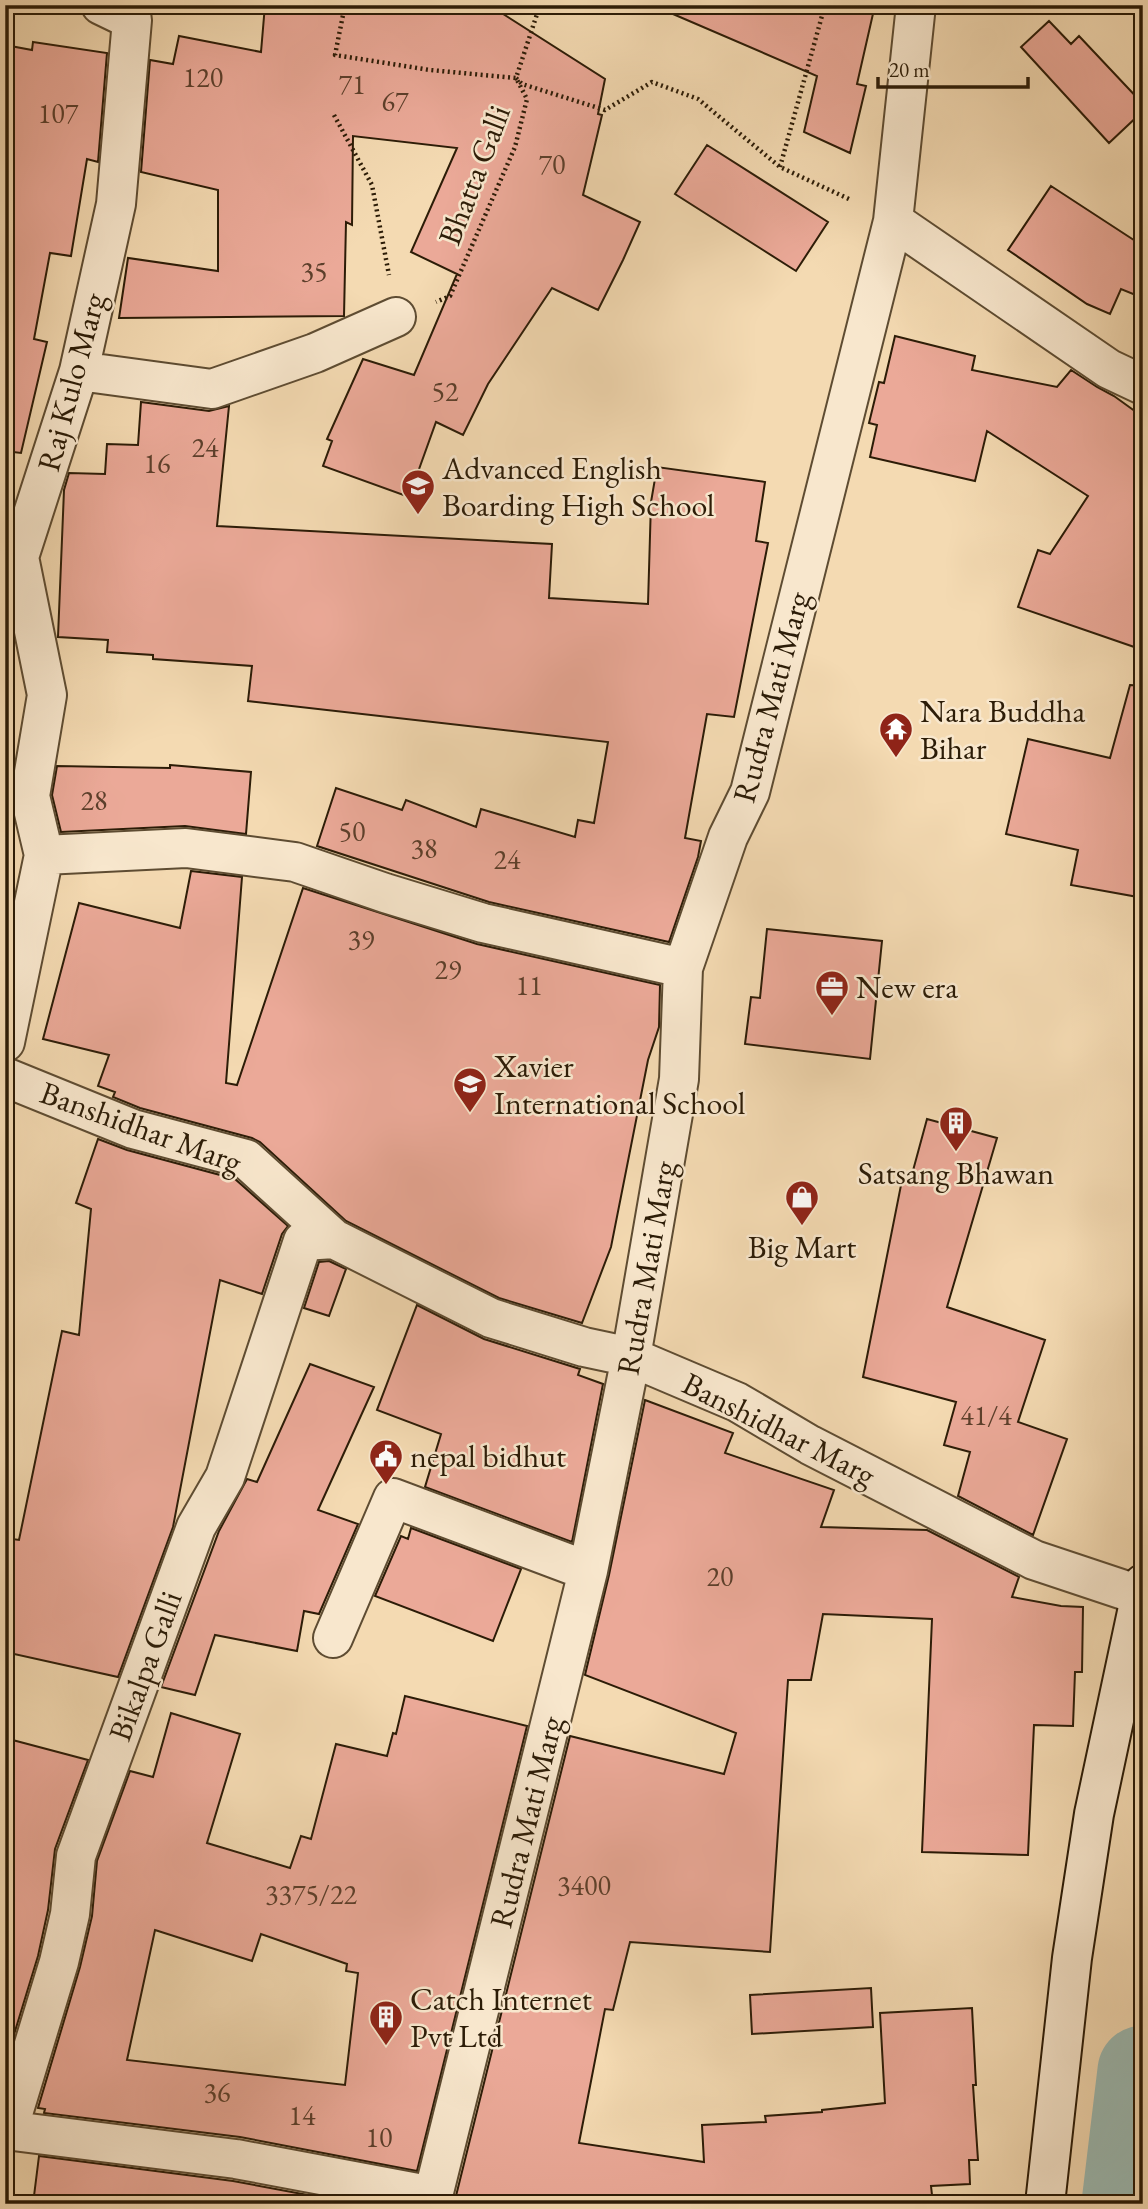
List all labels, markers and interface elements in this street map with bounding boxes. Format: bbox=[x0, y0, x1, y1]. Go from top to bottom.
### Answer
scale bar bbox=[878, 46, 1029, 90]
text: 20 m bbox=[889, 56, 930, 83]
house number: 120 bbox=[183, 59, 223, 95]
house number: 71 bbox=[339, 66, 365, 102]
house number: 67 bbox=[382, 83, 409, 119]
house number: 107 bbox=[38, 95, 79, 131]
street label: Bhatta Galli bbox=[428, 99, 520, 251]
house number: 70 bbox=[539, 146, 565, 182]
house number: 35 bbox=[301, 253, 327, 289]
street label: Raj Kulo Marg bbox=[27, 287, 115, 476]
house number: 52 bbox=[432, 373, 459, 409]
house number: 24 bbox=[192, 429, 219, 465]
house number: 16 bbox=[144, 445, 170, 481]
place label: Advanced English Boarding High School bbox=[441, 447, 715, 526]
school or university icon: Advanced English Boarding High School bbox=[399, 467, 437, 516]
street label: Rudra Mati Marg bbox=[723, 586, 820, 807]
place label: Nara Buddha Bihar bbox=[920, 690, 1085, 769]
temple icon: Nara Buddha Bihar bbox=[877, 710, 915, 759]
house number: 28 bbox=[81, 782, 107, 818]
house number: 50 bbox=[339, 813, 365, 849]
house number: 38 bbox=[411, 830, 437, 866]
house number: 24 bbox=[494, 841, 521, 877]
house number: 39 bbox=[348, 921, 374, 957]
house number: 29 bbox=[435, 951, 461, 987]
place label: New era bbox=[856, 966, 958, 1008]
house number: 11 bbox=[516, 967, 542, 1003]
office icon: New era bbox=[813, 968, 851, 1017]
place label: Xavier International School bbox=[493, 1045, 746, 1124]
school or university icon: Xavier International School bbox=[451, 1065, 489, 1114]
street label: Banshidhar Marg bbox=[35, 1071, 248, 1183]
building icon: Satsang Bhawan bbox=[937, 1104, 975, 1153]
place label: Satsang Bhawan bbox=[858, 1152, 1054, 1194]
street label: Rudra Mati Marg bbox=[607, 1157, 686, 1378]
shop icon: Big Mart bbox=[783, 1178, 821, 1227]
place label: Big Mart bbox=[748, 1226, 856, 1268]
street label: Banshidhar Marg bbox=[675, 1362, 884, 1496]
house number: 41/4 bbox=[960, 1397, 1012, 1433]
place label: nepal bidhut bbox=[410, 1435, 566, 1477]
public building icon: nepal bidhut bbox=[367, 1437, 405, 1486]
house number: 20 bbox=[707, 1558, 733, 1594]
street label: Bikalpa Galli bbox=[99, 1585, 192, 1747]
street label: Rudra Mati Marg bbox=[479, 1711, 573, 1932]
house number: 3400 bbox=[557, 1867, 611, 1903]
house number: 3375/22 bbox=[265, 1876, 357, 1912]
place label: Catch Internet Pvt Ltd bbox=[410, 1978, 592, 2057]
building icon: Catch Internet Pvt Ltd bbox=[367, 1998, 405, 2047]
house number: 36 bbox=[204, 2074, 230, 2110]
house number: 14 bbox=[289, 2097, 316, 2133]
house number: 10 bbox=[366, 2119, 392, 2155]

